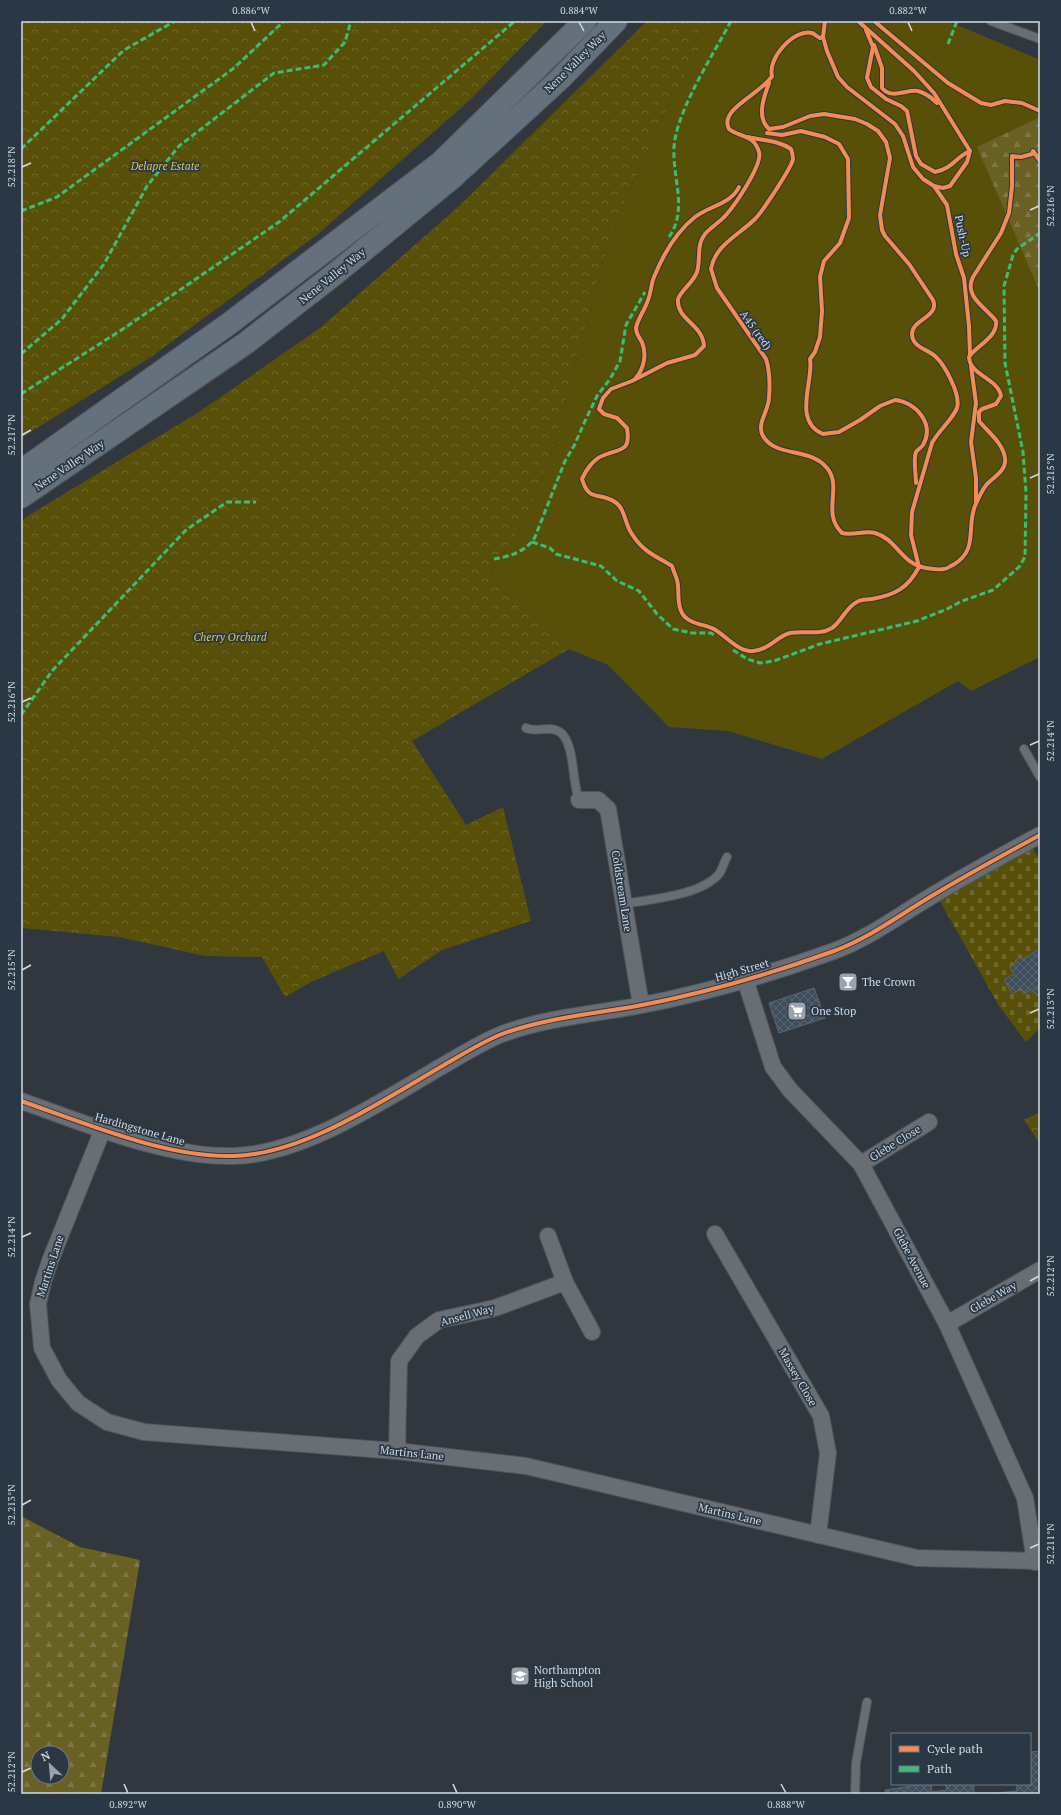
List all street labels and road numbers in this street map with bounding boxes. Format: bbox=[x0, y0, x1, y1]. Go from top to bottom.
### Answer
street label: Nene Valley Way bbox=[541, 28, 609, 96]
street label: Push-Up bbox=[952, 214, 974, 258]
street label: Nene Valley Way bbox=[296, 245, 368, 307]
street label: A45 (red) bbox=[737, 308, 775, 353]
street label: Nene Valley Way bbox=[31, 436, 107, 493]
street label: Coldstream Lane bbox=[609, 849, 635, 933]
street label: High Street bbox=[713, 956, 771, 984]
street label: Hardingstone Lane bbox=[93, 1109, 187, 1149]
street label: Glebe Close bbox=[867, 1122, 923, 1164]
street label: Glebe Avenue bbox=[890, 1225, 934, 1291]
street label: Martins Lane bbox=[33, 1233, 67, 1299]
street label: Glebe Way bbox=[967, 1278, 1019, 1316]
street label: Ansell Way bbox=[439, 1301, 495, 1329]
street label: Massey Close bbox=[776, 1345, 821, 1409]
street label: Martins Lane bbox=[379, 1443, 445, 1463]
street label: Martins Lane bbox=[697, 1500, 763, 1528]

